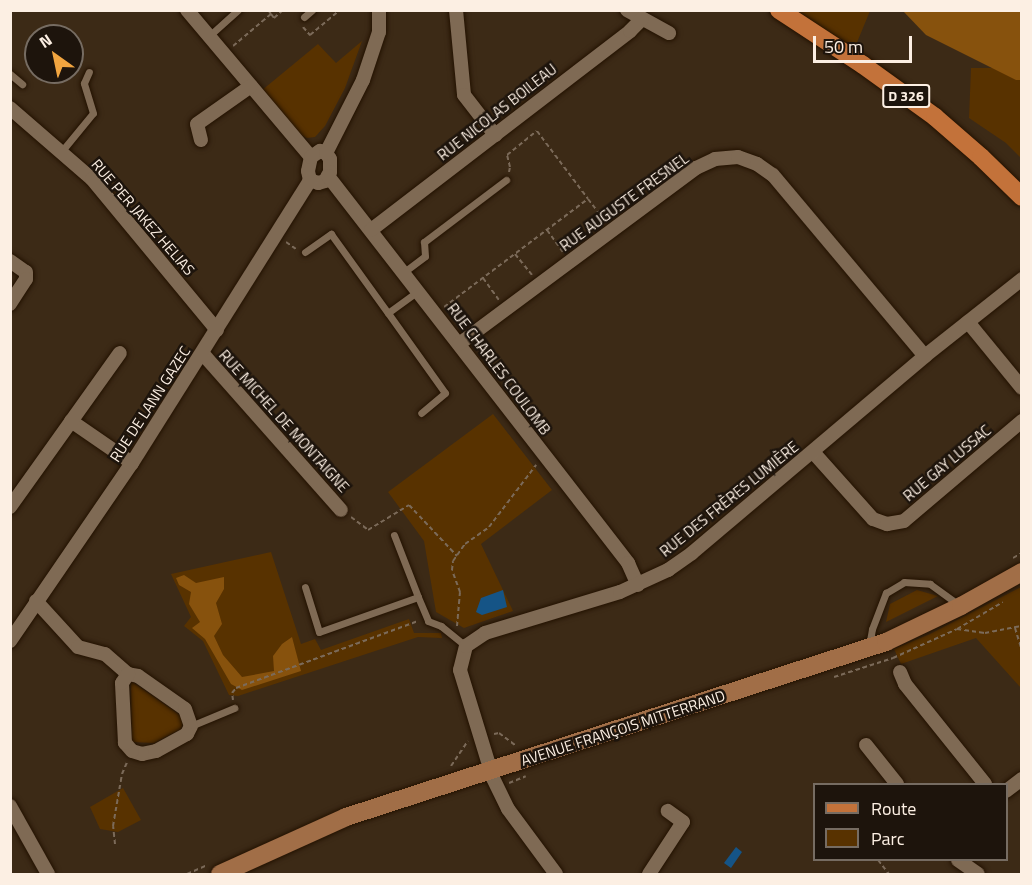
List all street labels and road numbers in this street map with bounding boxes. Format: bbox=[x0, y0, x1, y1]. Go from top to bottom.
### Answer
street label: RUE NICOLAS BOILEAU bbox=[434, 60, 560, 164]
road number: D 326 bbox=[882, 85, 930, 107]
street label: RUE AUGUSTE FRESNEL bbox=[556, 149, 692, 255]
street label: RUE PER JAKEZ HELIAS bbox=[88, 155, 198, 279]
street label: RUE CHARLES COULOMB bbox=[444, 300, 554, 438]
street label: RUE DE LANN GAZEC bbox=[106, 343, 194, 465]
street label: RUE MICHEL DE MONTAIGNE bbox=[215, 346, 353, 496]
street label: RUE GAY LUSSAC bbox=[899, 421, 995, 505]
street label: RUE DES FRÈRES LUMIÈRE bbox=[656, 438, 802, 560]
street label: AVENUE FRANÇOIS MITTERRAND bbox=[519, 686, 727, 770]

